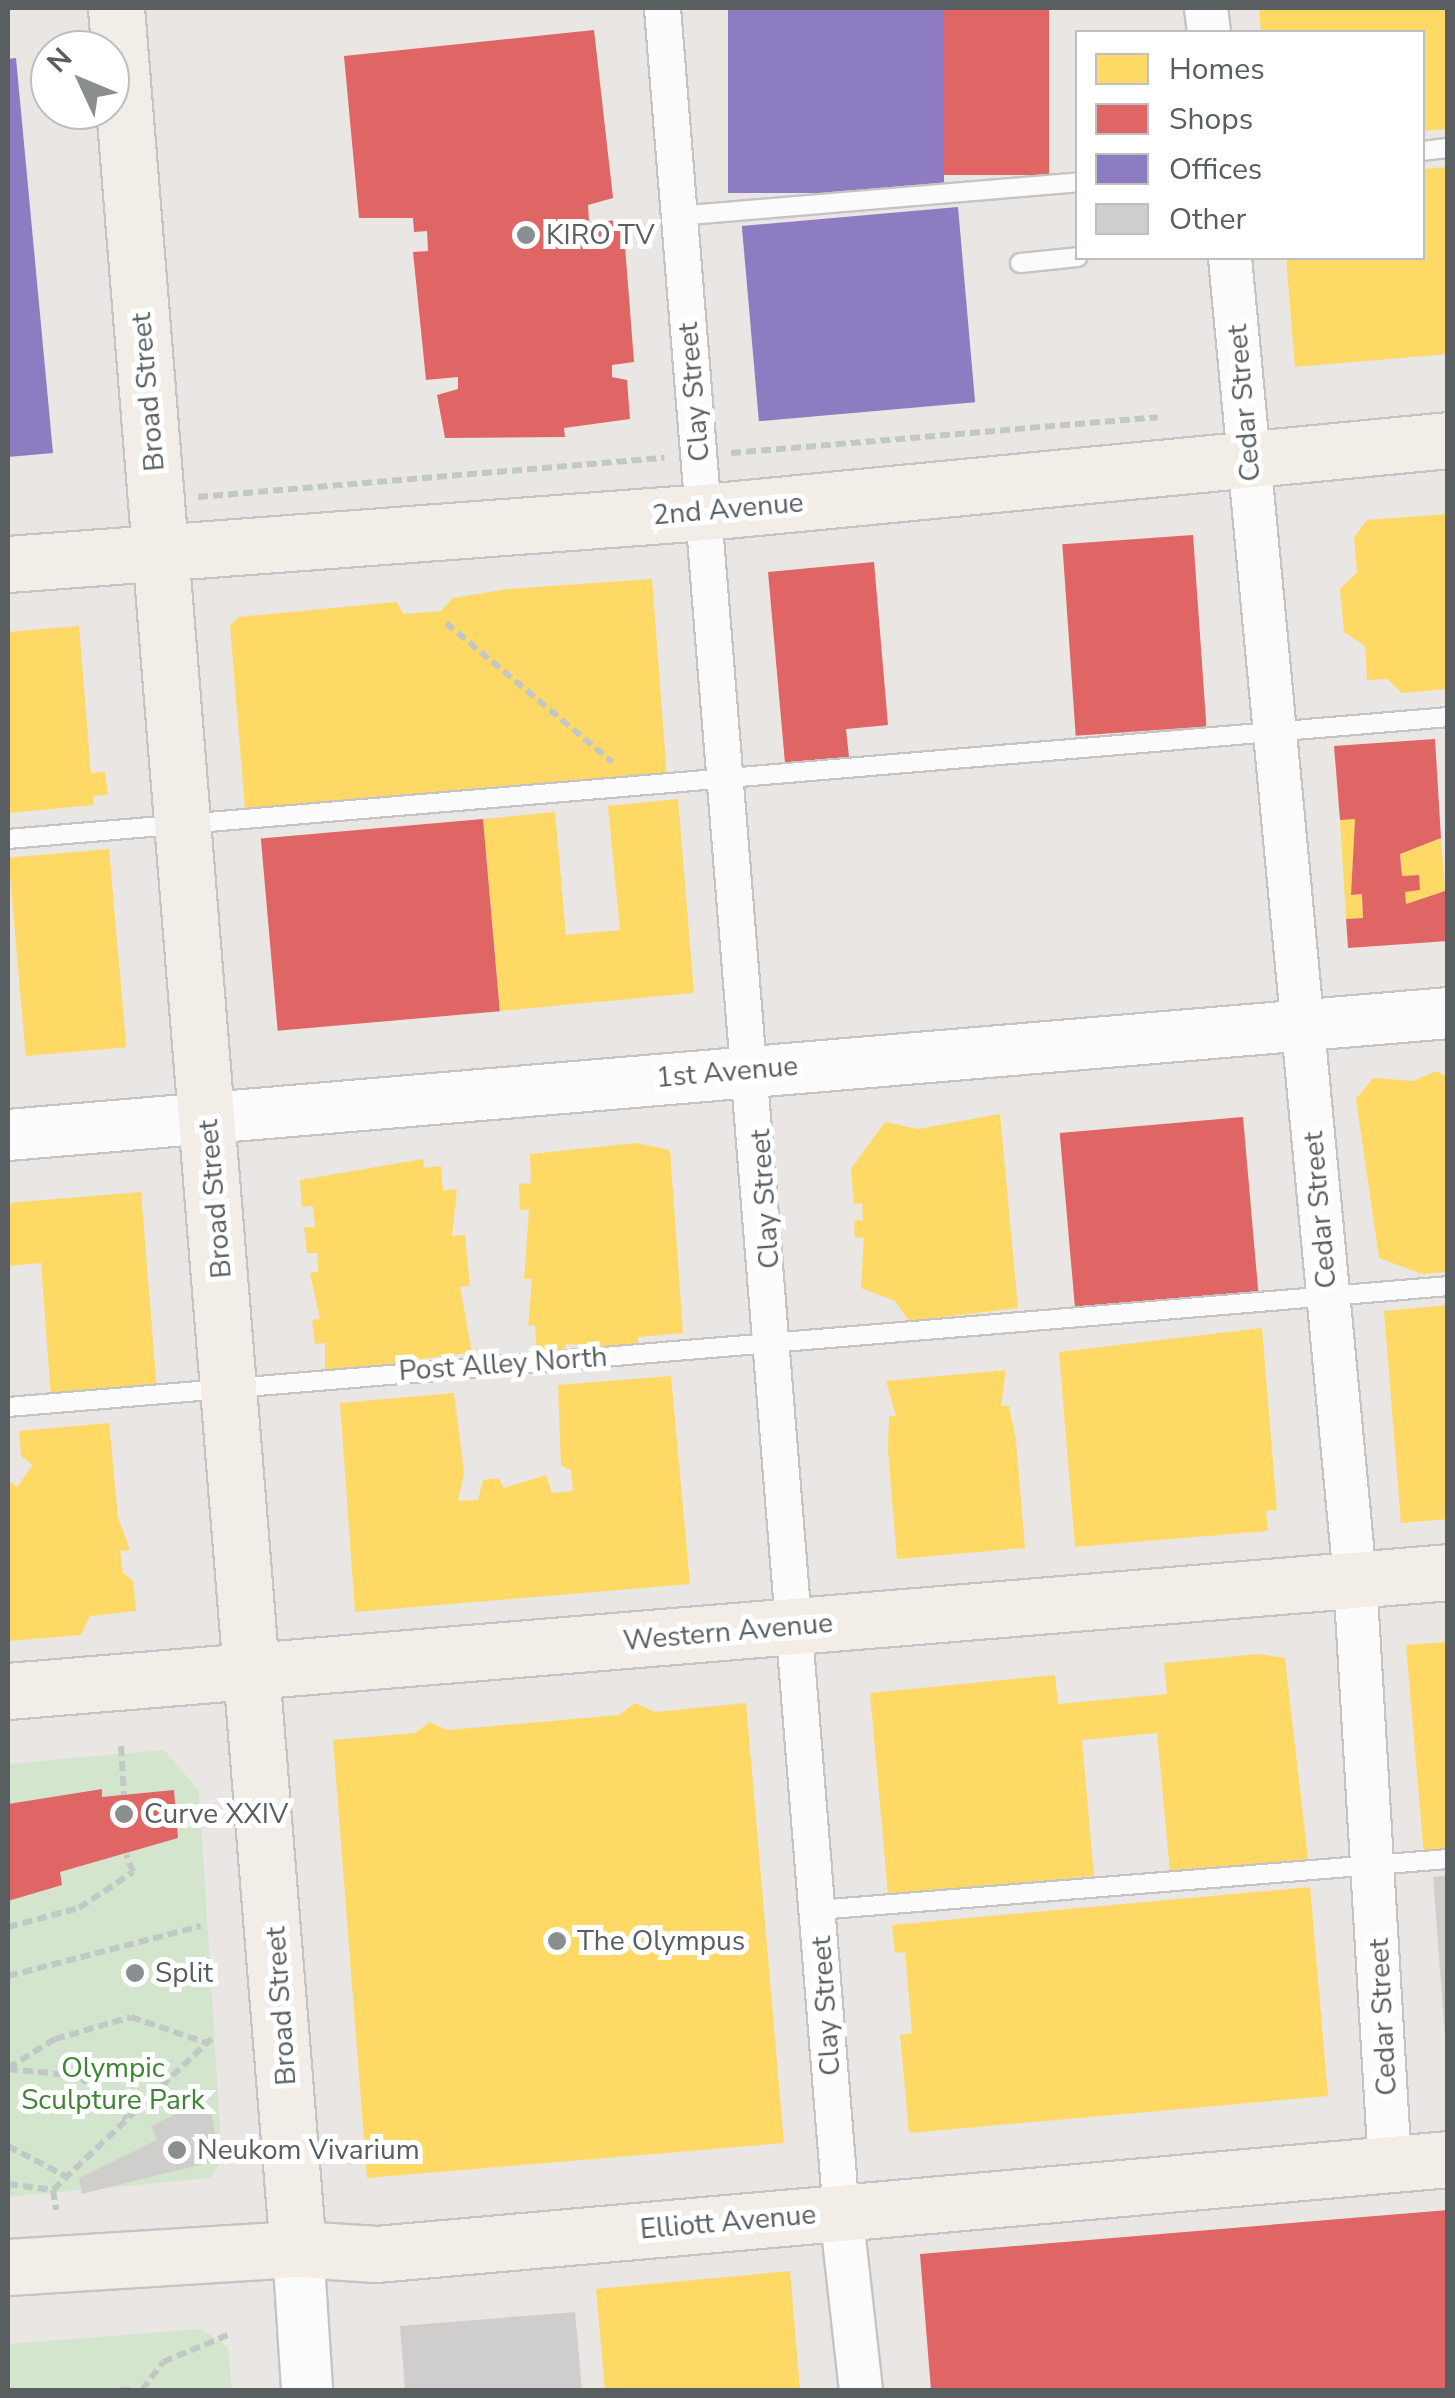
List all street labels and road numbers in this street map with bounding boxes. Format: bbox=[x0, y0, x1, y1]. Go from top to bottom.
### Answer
street label: Broad Street bbox=[124, 311, 172, 473]
street label: Clay Street bbox=[671, 321, 717, 463]
street label: Cedar Street bbox=[1220, 323, 1268, 483]
street label: 2nd Avenue bbox=[651, 486, 805, 532]
street label: 1st Avenue bbox=[655, 1049, 799, 1095]
street label: Broad Street bbox=[191, 1118, 239, 1280]
street label: Clay Street bbox=[743, 1128, 787, 1270]
street label: Cedar Street bbox=[1296, 1130, 1344, 1290]
street label: Post Alley North bbox=[398, 1340, 608, 1388]
street label: Western Avenue bbox=[622, 1606, 834, 1658]
street label: Broad Street bbox=[259, 1925, 303, 2087]
street label: Clay Street bbox=[804, 1935, 848, 2077]
street label: Cedar Street bbox=[1362, 1937, 1404, 2097]
street label: Elliott Avenue bbox=[639, 2198, 817, 2246]

